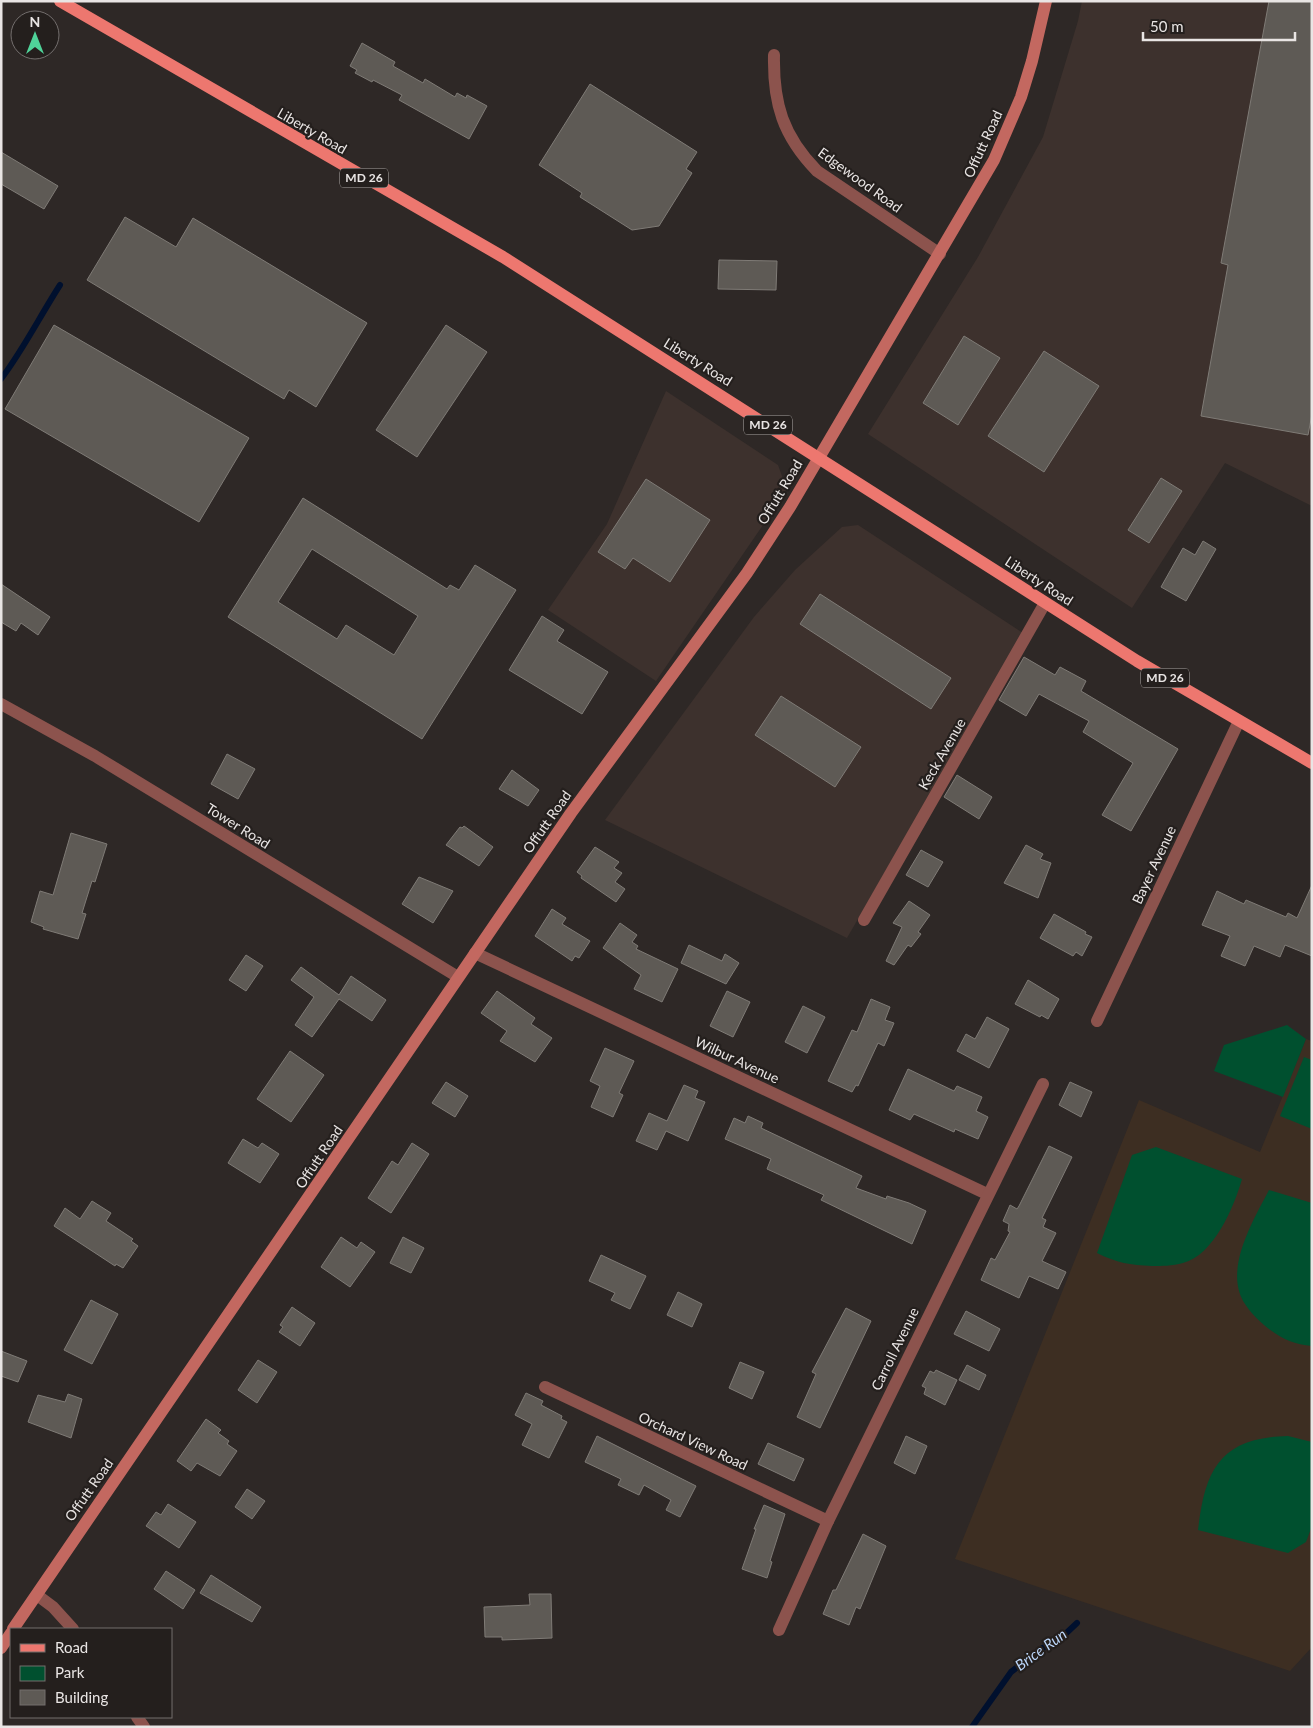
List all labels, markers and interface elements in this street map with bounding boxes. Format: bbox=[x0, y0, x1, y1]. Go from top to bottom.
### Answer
north arrow bbox=[10, 10, 60, 60]
scale bar bbox=[1143, 10, 1296, 42]
text: N bbox=[30, 13, 40, 30]
text: 50 m bbox=[1150, 17, 1184, 35]
street label: Liberty Road bbox=[274, 104, 350, 157]
street label: Offutt Road bbox=[960, 107, 1006, 180]
street label: Edgewood Road bbox=[815, 144, 905, 216]
road number: MD 26 bbox=[340, 168, 388, 188]
street label: Liberty Road bbox=[661, 334, 736, 389]
road number: MD 26 bbox=[744, 416, 792, 434]
street label: Offutt Road bbox=[754, 456, 806, 527]
street label: Liberty Road bbox=[1002, 552, 1076, 609]
road number: MD 26 bbox=[1141, 668, 1189, 688]
street label: Keck Avenue bbox=[914, 715, 969, 792]
street label: Offutt Road bbox=[519, 787, 574, 856]
street label: Tower Road bbox=[203, 799, 273, 852]
street label: Bayer Avenue bbox=[1128, 823, 1179, 907]
street label: Wilbur Avenue bbox=[692, 1033, 782, 1086]
street label: Offutt Road bbox=[291, 1122, 346, 1192]
street label: Carroll Avenue bbox=[867, 1305, 922, 1393]
street label: Orchard View Road bbox=[636, 1408, 751, 1473]
street label: Offutt Road bbox=[61, 1455, 116, 1524]
water label: Brice Run bbox=[1011, 1624, 1070, 1674]
legend bbox=[10, 1628, 172, 1718]
text: Road bbox=[55, 1638, 88, 1656]
text: Park bbox=[55, 1663, 85, 1681]
text: Building bbox=[55, 1688, 108, 1706]

